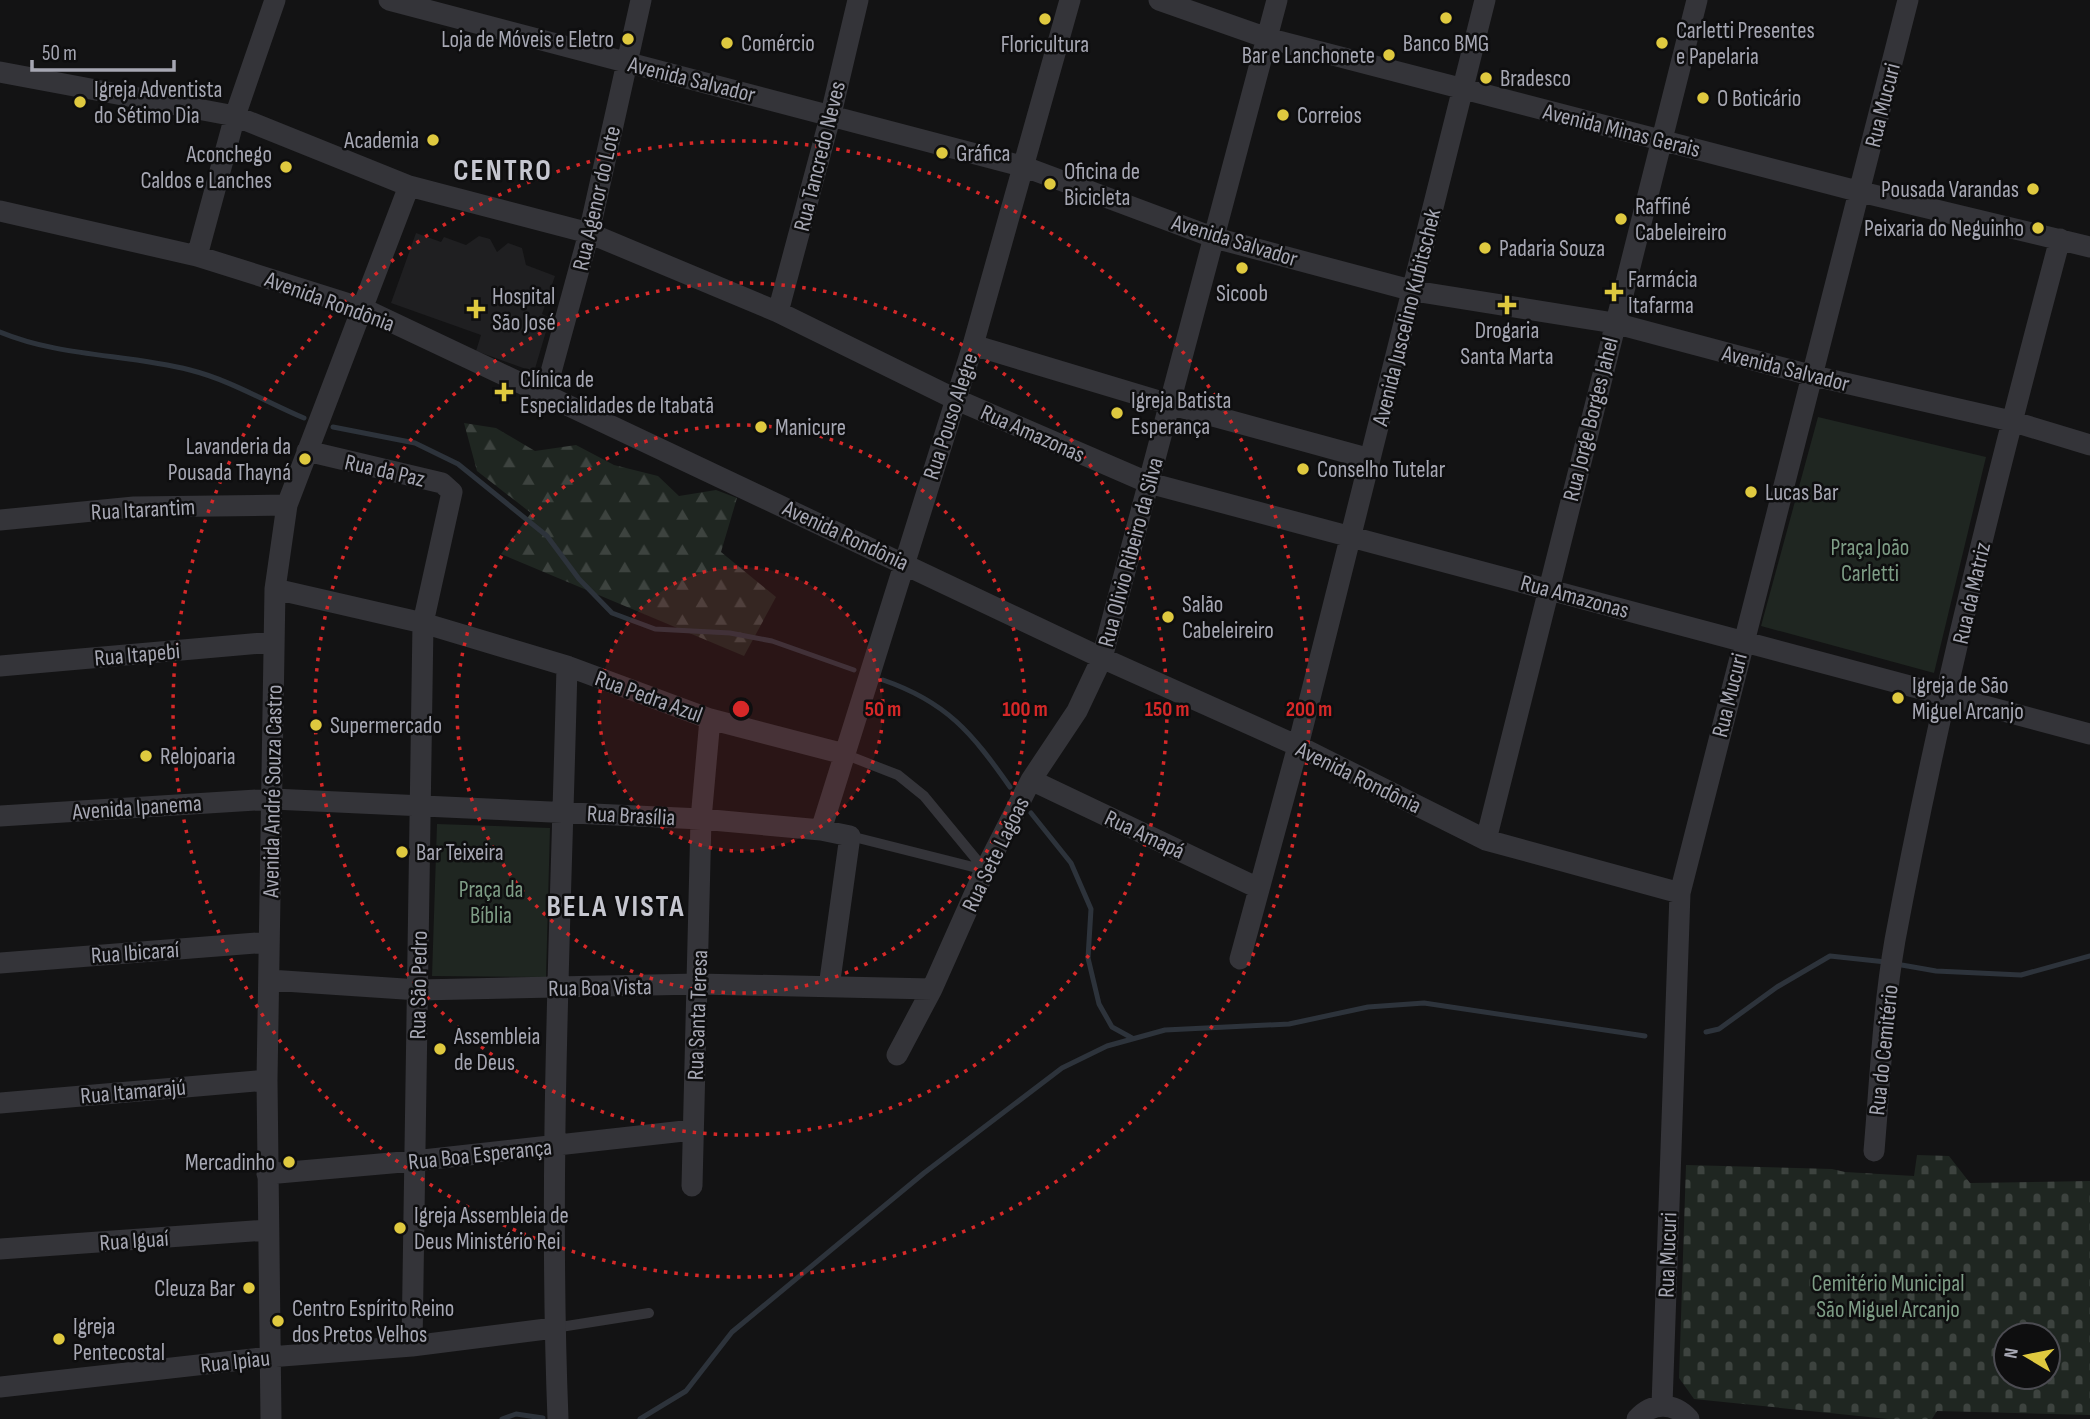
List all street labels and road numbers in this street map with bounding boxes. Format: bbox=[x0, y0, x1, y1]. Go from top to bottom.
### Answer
street label: Avenida Salvador bbox=[624, 50, 759, 109]
street label: Rua Mucuri bbox=[1859, 60, 1907, 150]
street label: Rua Tancredo Neves bbox=[788, 78, 852, 234]
street label: Avenida Minas Gerais bbox=[1539, 98, 1703, 164]
street label: Rua Agenor do Lote bbox=[567, 123, 627, 273]
street label: Avenida Juscelino Kubitschek bbox=[1366, 206, 1448, 430]
street label: Avenida Salvador bbox=[1168, 208, 1301, 273]
street label: Avenida Rondônia bbox=[260, 265, 398, 338]
street label: Rua Jorge Borges Jahel bbox=[1557, 334, 1625, 504]
street label: Avenida Salvador bbox=[1718, 339, 1853, 398]
street label: Rua Pouso Alegre bbox=[917, 349, 985, 483]
street label: Rua Amazonas bbox=[976, 399, 1089, 469]
street label: Rua da Paz bbox=[342, 448, 428, 494]
street label: Rua Olivio Ribeiro da Silva bbox=[1092, 455, 1170, 650]
street label: Rua Itarantim bbox=[90, 493, 196, 527]
street label: Avenida Rondônia bbox=[777, 494, 913, 577]
street label: Rua da Matriz bbox=[1947, 540, 1997, 647]
street label: Rua Amazonas bbox=[1517, 569, 1632, 625]
street label: Rua Itapebi bbox=[93, 637, 181, 673]
street label: Rua Mucuri bbox=[1706, 650, 1754, 740]
street label: Rua Pedra Azul bbox=[591, 665, 706, 729]
street label: Avenida André Souza Castro bbox=[257, 684, 289, 899]
street label: Avenida Rondônia bbox=[1291, 735, 1426, 820]
street label: Avenida Ipanema bbox=[71, 790, 203, 827]
street label: Rua Sete Lagoas bbox=[956, 792, 1036, 917]
street label: Rua Brasília bbox=[586, 800, 676, 832]
street label: Rua Amapá bbox=[1100, 804, 1189, 866]
street label: Rua São Pedro bbox=[404, 930, 434, 1040]
street label: Rua Ibicaraí bbox=[90, 936, 181, 970]
street label: Rua Santa Teresa bbox=[682, 949, 714, 1081]
street label: Rua Boa Vista bbox=[548, 973, 652, 1003]
street label: Rua do Cemitério bbox=[1863, 983, 1905, 1117]
street label: Rua Itamarajú bbox=[79, 1073, 187, 1111]
street label: Rua Boa Esperança bbox=[407, 1134, 553, 1176]
street label: Rua Mucuri bbox=[1653, 1212, 1683, 1298]
street label: Rua Iguaí bbox=[99, 1225, 170, 1257]
street label: Rua Ipiau bbox=[199, 1344, 271, 1380]

